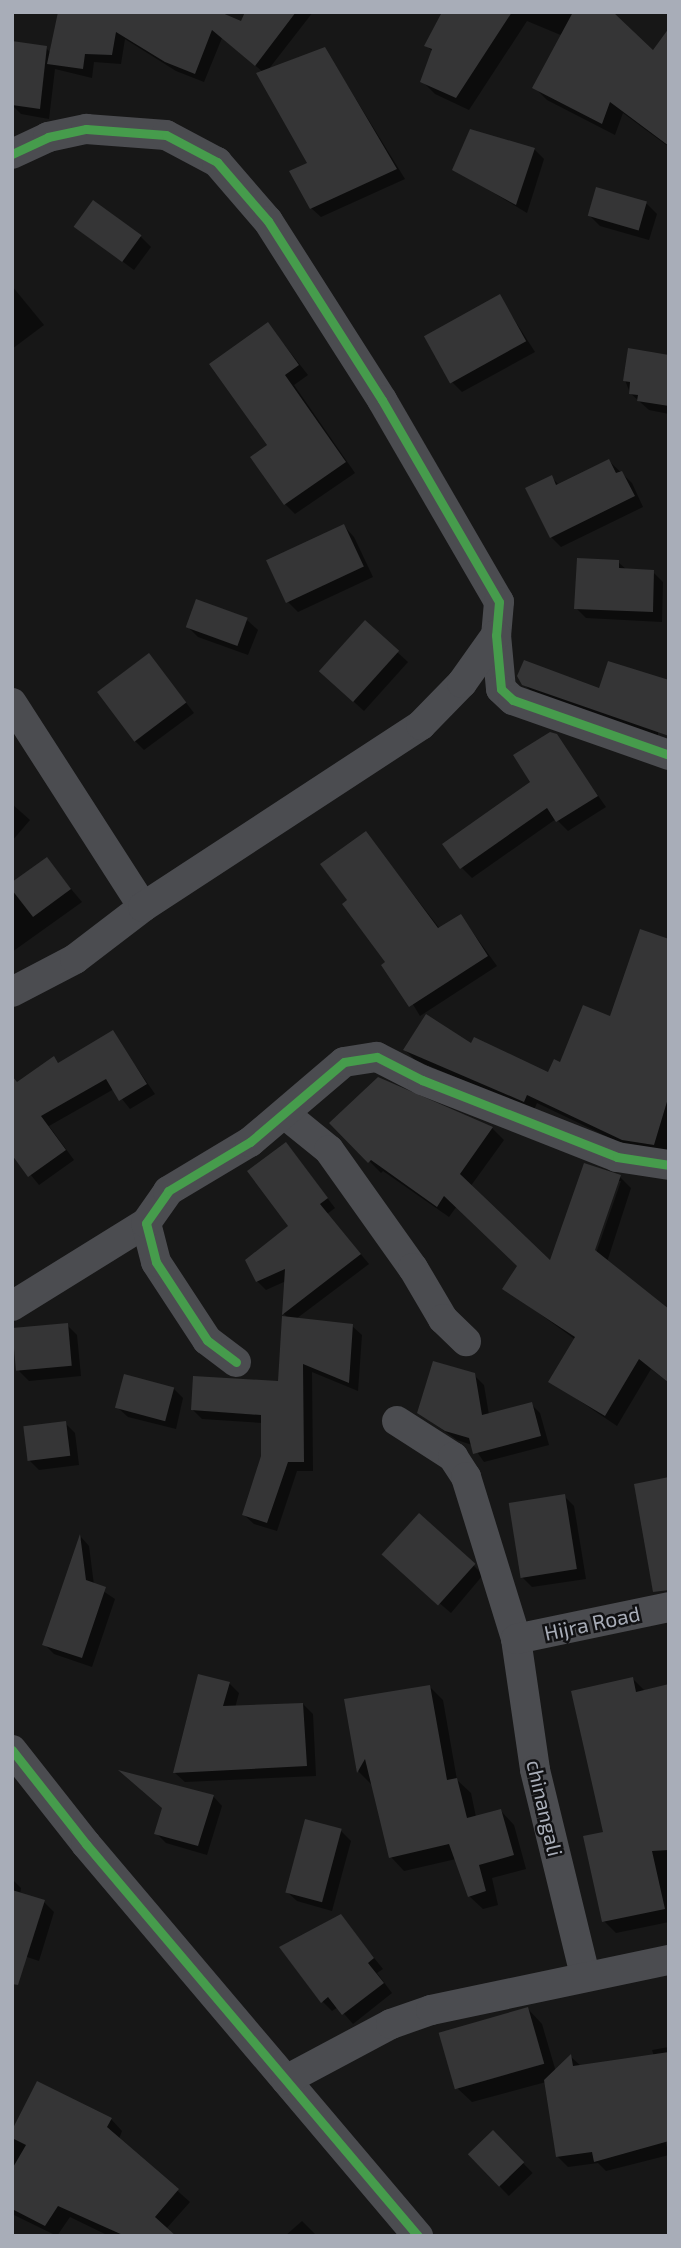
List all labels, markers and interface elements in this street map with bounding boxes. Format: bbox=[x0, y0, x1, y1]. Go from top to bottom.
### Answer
street label: Hijra Road bbox=[542, 1601, 642, 1645]
street label: chinangali bbox=[522, 1757, 568, 1859]

